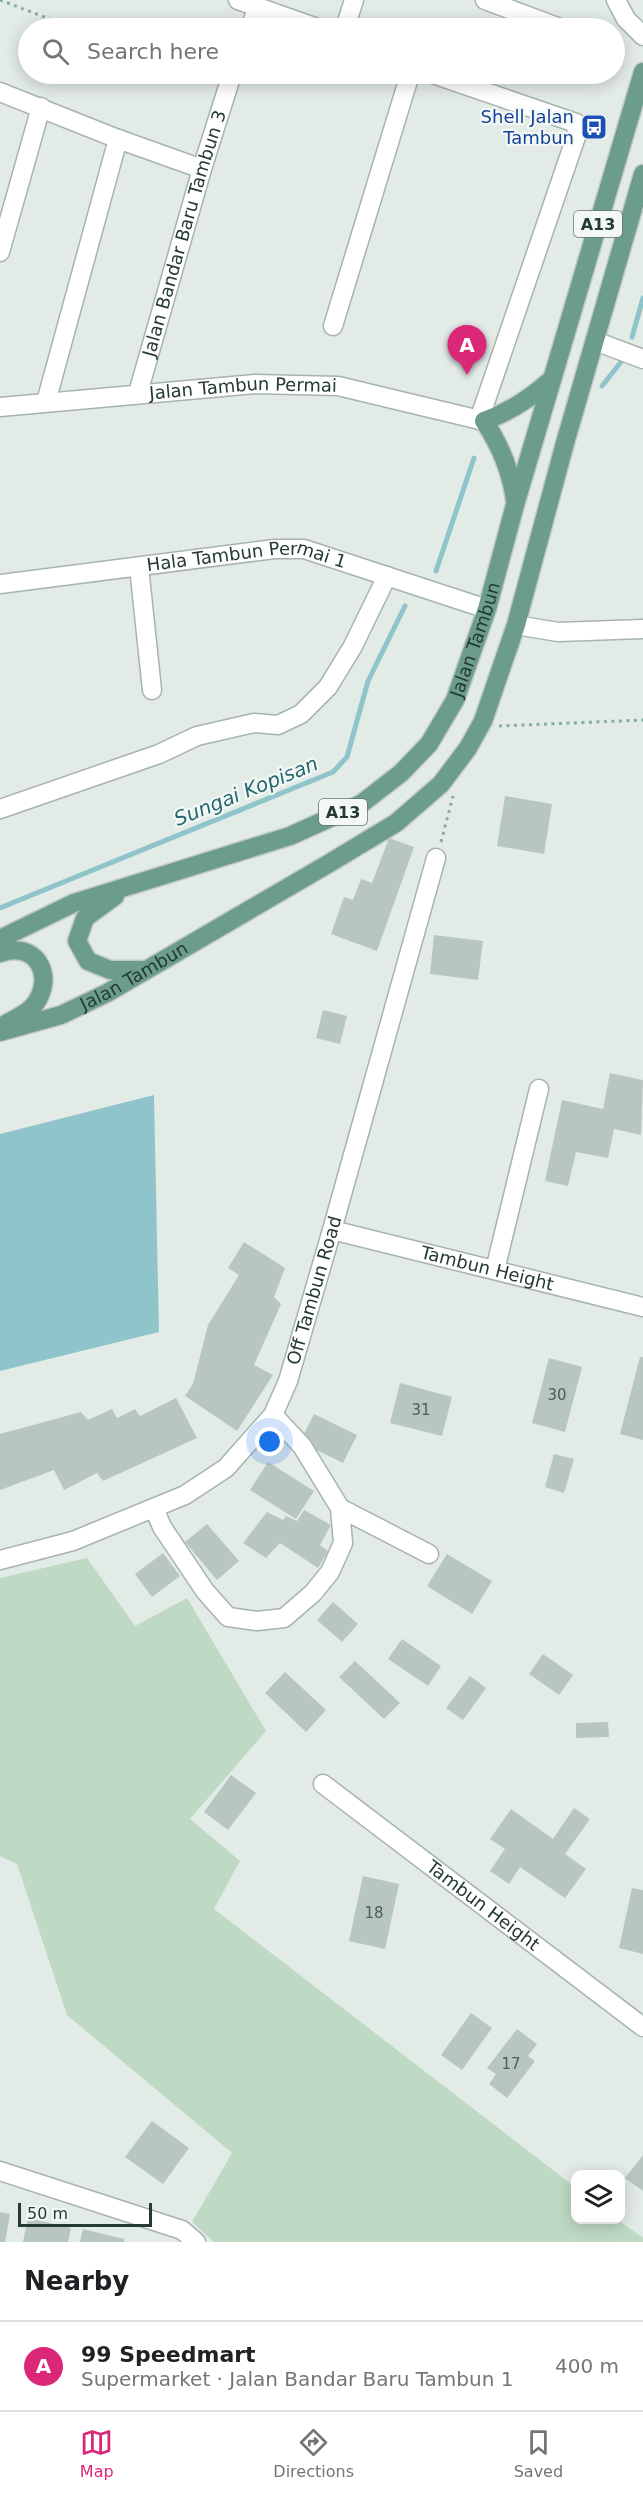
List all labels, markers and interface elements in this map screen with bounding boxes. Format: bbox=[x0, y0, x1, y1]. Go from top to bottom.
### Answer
search box bbox=[18, 18, 625, 84]
icon: search bbox=[39, 35, 72, 68]
text: Search here bbox=[87, 39, 219, 64]
place label: Shell Jalan Tambun bbox=[481, 106, 574, 148]
street label: Jalan Bandar Baru Tambun 3 bbox=[138, 107, 230, 360]
bus stop icon: Shell Jalan Tambun bbox=[579, 112, 609, 142]
road number: A13 bbox=[574, 211, 622, 237]
pin: A bbox=[448, 326, 486, 375]
street label: Jalan Tambun Permai bbox=[147, 373, 337, 404]
street label: Hala Tambun Permai 1 bbox=[145, 536, 349, 575]
street label: Jalan Tambun bbox=[445, 580, 504, 701]
water label: Sungai Kopisan bbox=[171, 751, 321, 831]
road number: A13 bbox=[319, 799, 367, 825]
street label: Jalan Tambun bbox=[76, 937, 191, 1015]
street label: Off Tambun Road bbox=[282, 1213, 345, 1367]
street label: Tambun Height bbox=[418, 1241, 556, 1295]
house number: 30 bbox=[547, 1386, 567, 1404]
house number: 31 bbox=[411, 1401, 431, 1419]
your location bbox=[255, 1427, 284, 1456]
street label: Tambun Height bbox=[422, 1855, 544, 1955]
house number: 18 bbox=[364, 1904, 384, 1922]
house number: 17 bbox=[501, 2055, 521, 2073]
map controls bbox=[571, 2170, 625, 2224]
button: layers bbox=[571, 2170, 625, 2224]
scale bar bbox=[18, 2200, 152, 2228]
text: 50 m bbox=[27, 2204, 68, 2223]
text: Nearby bbox=[24, 2266, 129, 2296]
text: 99 Speedmart bbox=[81, 2342, 256, 2367]
text: A bbox=[36, 2354, 51, 2378]
text: 400 m bbox=[555, 2354, 619, 2378]
text: Supermarket · Jalan Bandar Baru Tambun 1 bbox=[81, 2367, 513, 2391]
tab: Map bbox=[80, 2426, 114, 2481]
tab: Directions bbox=[273, 2426, 354, 2481]
tab: Saved bbox=[514, 2426, 563, 2481]

